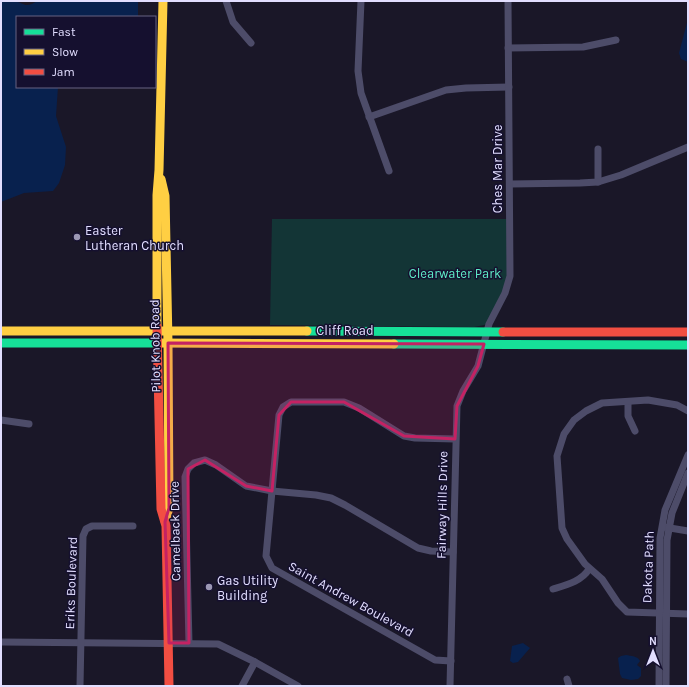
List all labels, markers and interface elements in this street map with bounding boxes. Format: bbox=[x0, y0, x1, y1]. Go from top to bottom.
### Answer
legend bbox=[16, 16, 156, 88]
text: Fast bbox=[52, 25, 76, 39]
text: Slow bbox=[52, 45, 78, 59]
text: Jam bbox=[52, 65, 75, 79]
street label: Ches Mar Drive bbox=[490, 124, 505, 213]
place label: Easter Lutheran Church bbox=[85, 223, 184, 253]
marker: Easter Lutheran Church bbox=[72, 232, 82, 242]
park label: Clearwater Park bbox=[409, 266, 501, 281]
street label: Pilot Knob Road bbox=[147, 299, 163, 393]
street label: Cliff Road bbox=[316, 323, 374, 338]
street label: Fairway Hills Drive bbox=[434, 451, 450, 559]
street label: Camelback Drive bbox=[167, 481, 183, 581]
street label: Dakota Path bbox=[639, 531, 657, 603]
street label: Eriks Boulevard bbox=[62, 536, 80, 630]
street label: Saint Andrew Boulevard bbox=[286, 558, 416, 640]
place label: Gas Utility Building bbox=[217, 573, 278, 603]
marker: Gas Utility Building bbox=[204, 582, 214, 592]
north arrow bbox=[633, 631, 673, 671]
text: N bbox=[649, 635, 657, 648]

